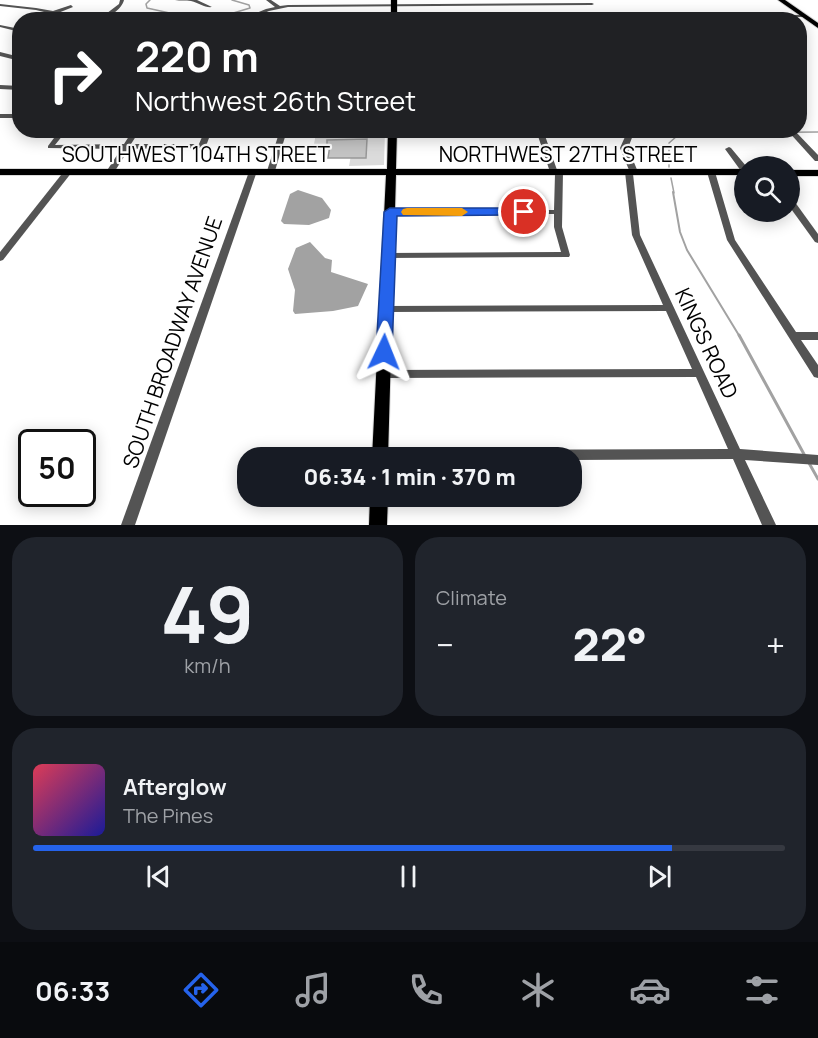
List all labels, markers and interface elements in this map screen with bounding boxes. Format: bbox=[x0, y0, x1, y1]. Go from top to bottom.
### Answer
text: 220 m bbox=[135, 27, 259, 85]
icon: right bbox=[36, 36, 114, 114]
text: Northwest 26th Street bbox=[135, 82, 416, 119]
street label: SOUTHWEST 104TH STREET bbox=[62, 140, 331, 168]
street label: NORTHWEST 27TH STREET bbox=[439, 140, 698, 168]
map controls bbox=[734, 156, 800, 222]
button: search bbox=[734, 156, 800, 222]
pin bbox=[498, 186, 549, 237]
icon: arrive bbox=[507, 195, 540, 228]
street label: SOUTH BROADWAY AVENUE bbox=[116, 212, 228, 472]
street label: KINGS ROAD bbox=[669, 283, 745, 403]
position arrow bbox=[352, 320, 416, 384]
speed limit sign: 50 bbox=[18, 429, 96, 507]
text: 06:34 · 1 min · 370 m bbox=[303, 462, 516, 492]
text: 49 bbox=[161, 560, 255, 666]
text: Climate bbox=[436, 584, 507, 611]
text: 22° bbox=[573, 613, 647, 675]
text: − bbox=[436, 622, 454, 667]
text: + bbox=[766, 622, 785, 667]
text: km/h bbox=[184, 652, 231, 679]
text: Afterglow bbox=[123, 772, 227, 802]
text: The Pines bbox=[123, 802, 213, 829]
icon: previous bbox=[142, 860, 175, 893]
icon: pause bbox=[392, 860, 425, 893]
icon: next bbox=[643, 860, 676, 893]
icon: directions bbox=[180, 969, 222, 1011]
icon: music bbox=[292, 969, 334, 1011]
icon: phone bbox=[405, 969, 447, 1011]
icon: climate bbox=[517, 969, 559, 1011]
icon: car bbox=[629, 969, 671, 1011]
icon: filters bbox=[741, 969, 783, 1011]
text: 06:33 bbox=[35, 972, 110, 1009]

